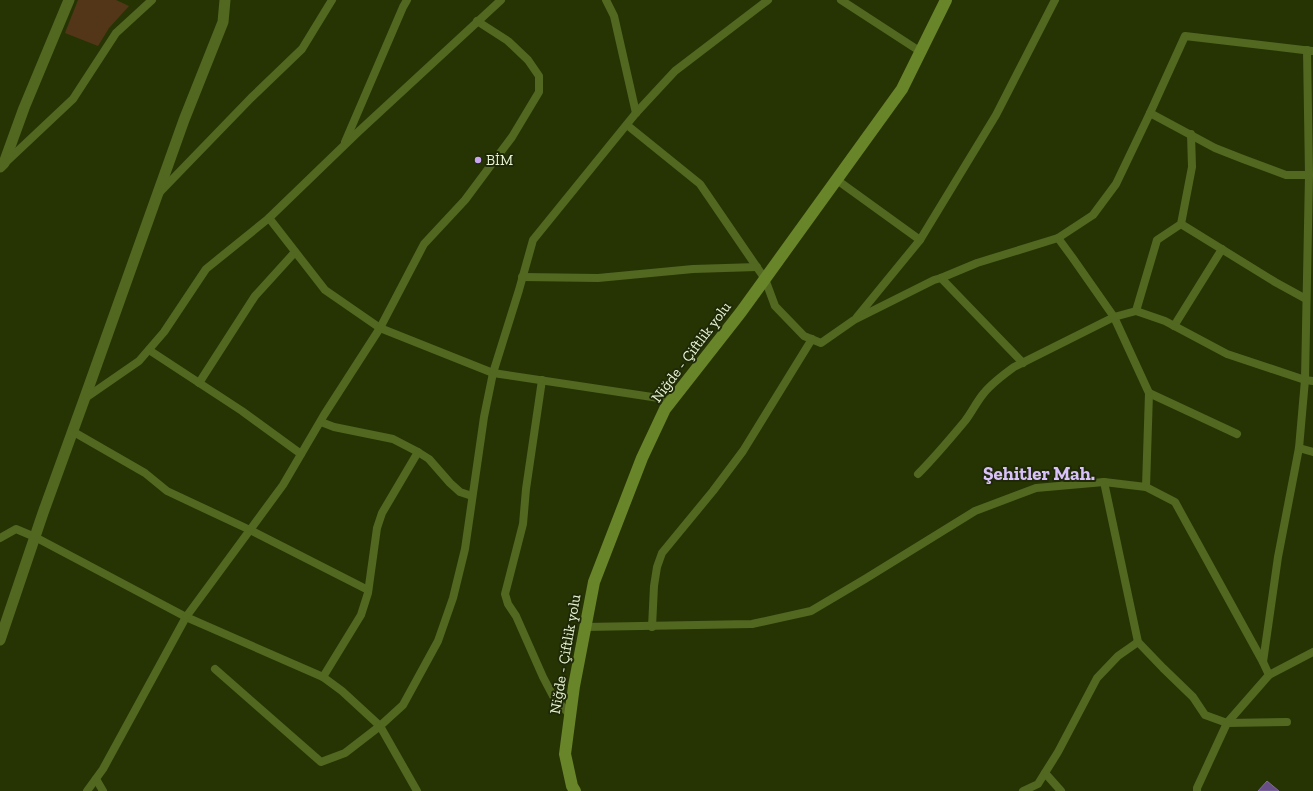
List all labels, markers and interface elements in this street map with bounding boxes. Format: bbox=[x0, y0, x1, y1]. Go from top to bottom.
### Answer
place label: BİM bbox=[486, 151, 513, 169]
marker: BİM bbox=[473, 155, 483, 165]
street label: Niğde - Çiftlik yolu bbox=[647, 298, 735, 406]
district label: Şehitler Mah. bbox=[983, 462, 1095, 485]
street label: Niğde - Çiftlik yolu bbox=[546, 592, 585, 715]

